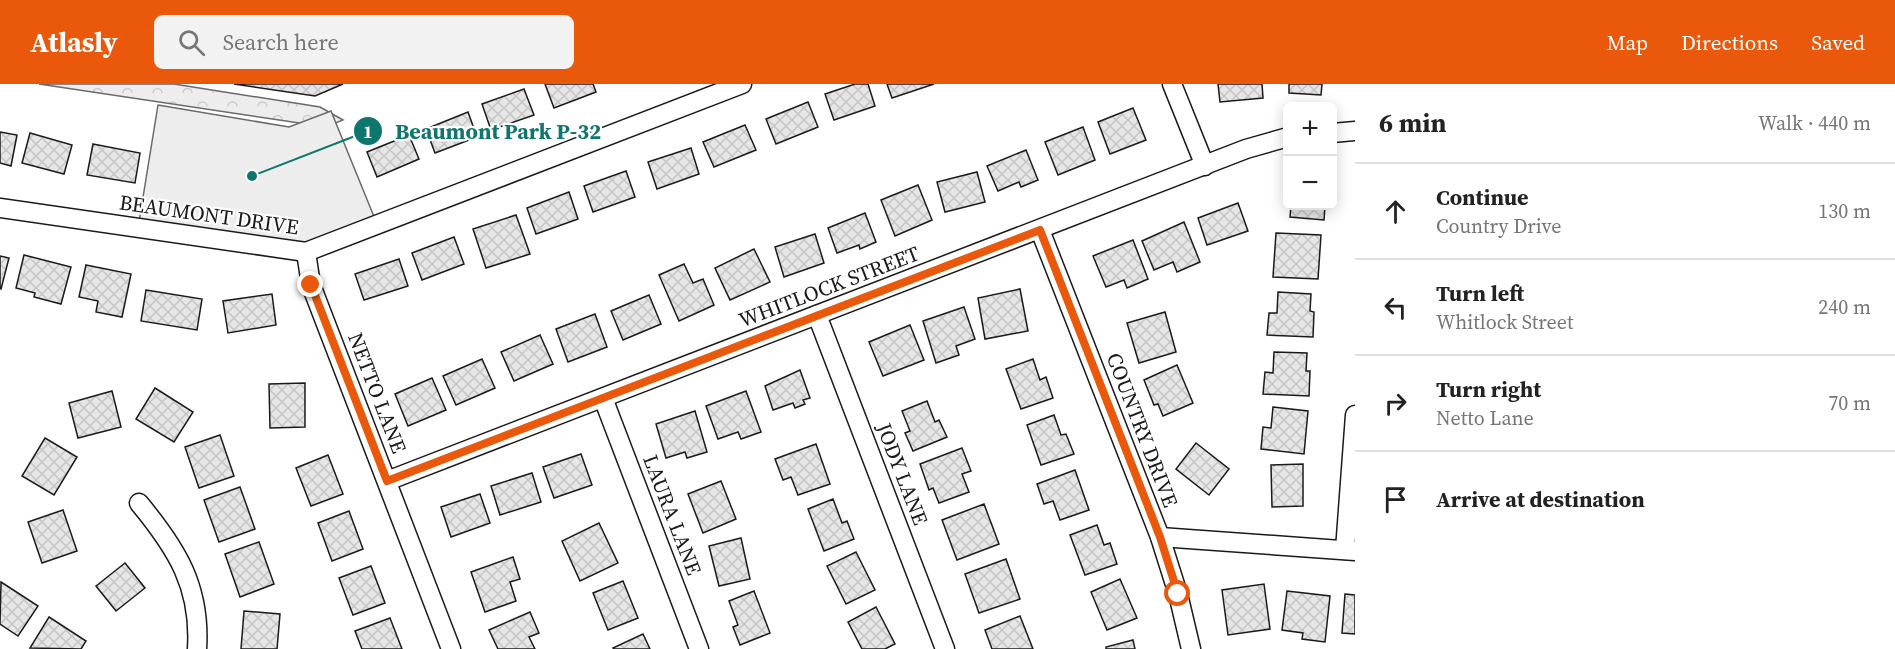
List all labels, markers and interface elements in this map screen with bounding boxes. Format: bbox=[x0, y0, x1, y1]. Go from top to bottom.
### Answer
search box bbox=[154, 15, 574, 69]
text: Atlasly bbox=[30, 23, 118, 61]
icon: search bbox=[175, 26, 208, 59]
text: Search here bbox=[223, 27, 339, 57]
text: Map bbox=[1607, 28, 1648, 57]
text: Directions bbox=[1681, 28, 1778, 57]
text: Saved bbox=[1811, 28, 1865, 57]
map controls bbox=[1283, 102, 1337, 210]
button: + bbox=[1283, 102, 1337, 156]
text: 6 min bbox=[1379, 105, 1446, 141]
text: Walk · 440 m bbox=[1758, 109, 1871, 137]
callout: Beaumont Park P-32 bbox=[353, 111, 614, 151]
text: Beaumont Park P-32 bbox=[395, 116, 601, 146]
text: 1 bbox=[363, 119, 373, 144]
button: − bbox=[1283, 156, 1337, 210]
text: Continue bbox=[1436, 182, 1529, 212]
street label: BEAUMONT DRIVE bbox=[117, 188, 301, 241]
icon: ahead bbox=[1379, 195, 1412, 228]
text: 130 m bbox=[1818, 197, 1871, 225]
text: Country Drive bbox=[1436, 212, 1561, 240]
street label: WHITLOCK STREET bbox=[734, 239, 924, 334]
route end bbox=[297, 271, 323, 297]
text: Turn left bbox=[1436, 278, 1524, 308]
icon: left bbox=[1379, 291, 1412, 324]
text: 240 m bbox=[1818, 293, 1871, 321]
text: Whitlock Street bbox=[1436, 308, 1574, 336]
street label: NETTO LANE bbox=[341, 328, 414, 457]
street label: COUNTRY DRIVE bbox=[1100, 348, 1185, 511]
text: Turn right bbox=[1436, 374, 1541, 404]
icon: right bbox=[1379, 387, 1412, 420]
text: 70 m bbox=[1828, 389, 1871, 417]
text: Netto Lane bbox=[1436, 404, 1534, 432]
street label: JODY LANE bbox=[869, 418, 935, 529]
street label: LAURA LANE bbox=[636, 450, 709, 579]
icon: arrive bbox=[1379, 483, 1412, 516]
text: Arrive at destination bbox=[1436, 484, 1645, 514]
route start bbox=[1164, 580, 1190, 606]

